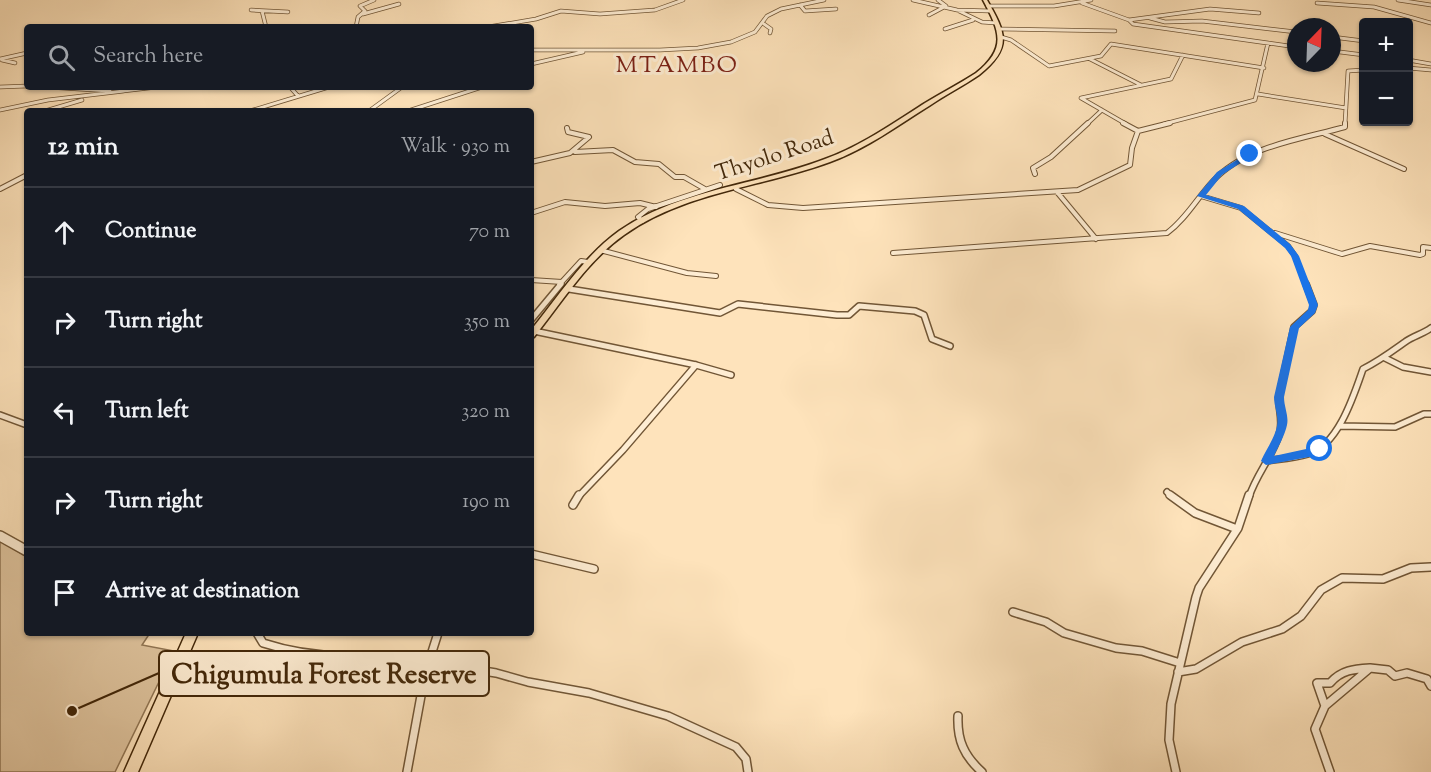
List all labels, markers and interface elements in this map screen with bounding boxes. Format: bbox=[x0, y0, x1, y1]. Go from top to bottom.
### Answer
north arrow bbox=[1287, 18, 1341, 72]
map controls bbox=[1359, 18, 1413, 126]
button: + bbox=[1359, 18, 1413, 72]
search box bbox=[24, 24, 534, 90]
icon: search bbox=[45, 41, 78, 74]
text: Search here bbox=[93, 41, 203, 73]
district label: MTAMBO bbox=[616, 49, 738, 83]
button: − bbox=[1359, 72, 1413, 126]
street label: Thyolo Road bbox=[712, 123, 838, 191]
text: 12 min bbox=[48, 129, 119, 166]
text: Walk · 930 m bbox=[401, 133, 510, 162]
route end bbox=[1236, 140, 1262, 166]
icon: ahead bbox=[48, 216, 81, 249]
text: Continue bbox=[105, 216, 196, 248]
text: 70 m bbox=[469, 218, 510, 247]
icon: right bbox=[48, 306, 81, 339]
text: Turn right bbox=[105, 306, 202, 338]
text: 350 m bbox=[464, 308, 510, 337]
icon: left bbox=[48, 396, 81, 429]
text: Turn left bbox=[105, 396, 188, 428]
text: 320 m bbox=[461, 398, 510, 427]
route start bbox=[1306, 435, 1332, 461]
icon: right bbox=[48, 486, 81, 519]
text: Turn right bbox=[105, 486, 202, 518]
text: 190 m bbox=[462, 488, 510, 517]
icon: arrive bbox=[48, 576, 81, 609]
text: Arrive at destination bbox=[105, 576, 300, 608]
callout: Chigumula Forest Reserve bbox=[159, 651, 489, 696]
text: Chigumula Forest Reserve bbox=[171, 657, 477, 696]

